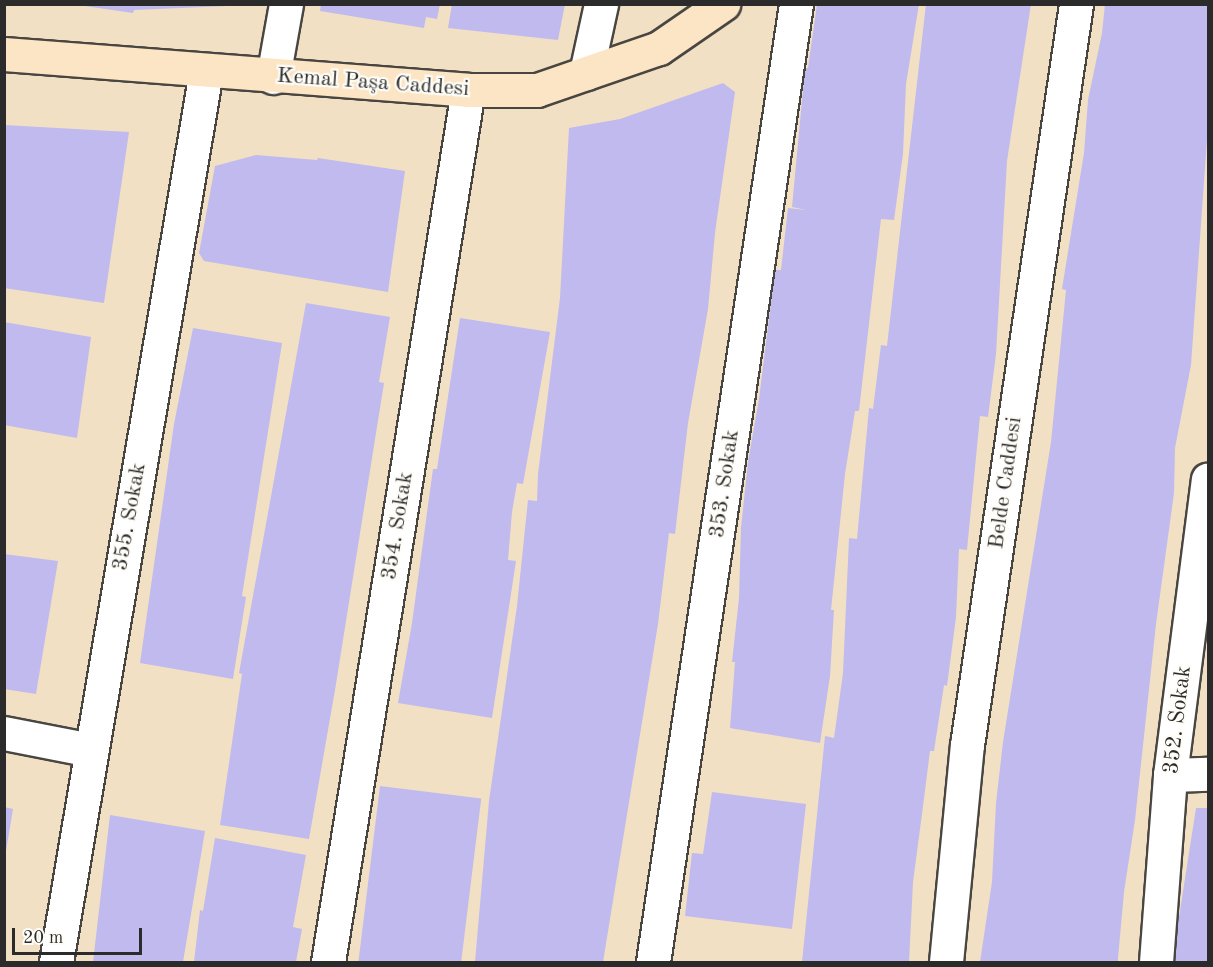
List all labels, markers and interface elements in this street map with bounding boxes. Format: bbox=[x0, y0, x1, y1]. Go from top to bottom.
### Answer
street label: Kemal Paşa Caddesi bbox=[276, 63, 470, 103]
street label: Belde Caddesi bbox=[984, 415, 1028, 551]
street label: 353. Sokak bbox=[704, 428, 746, 540]
street label: 355. Sokak bbox=[108, 461, 152, 573]
street label: 354. Sokak bbox=[376, 470, 420, 582]
street label: 352. Sokak bbox=[1158, 664, 1198, 776]
scale bar bbox=[15, 916, 146, 954]
text: 20 m bbox=[23, 929, 63, 947]

